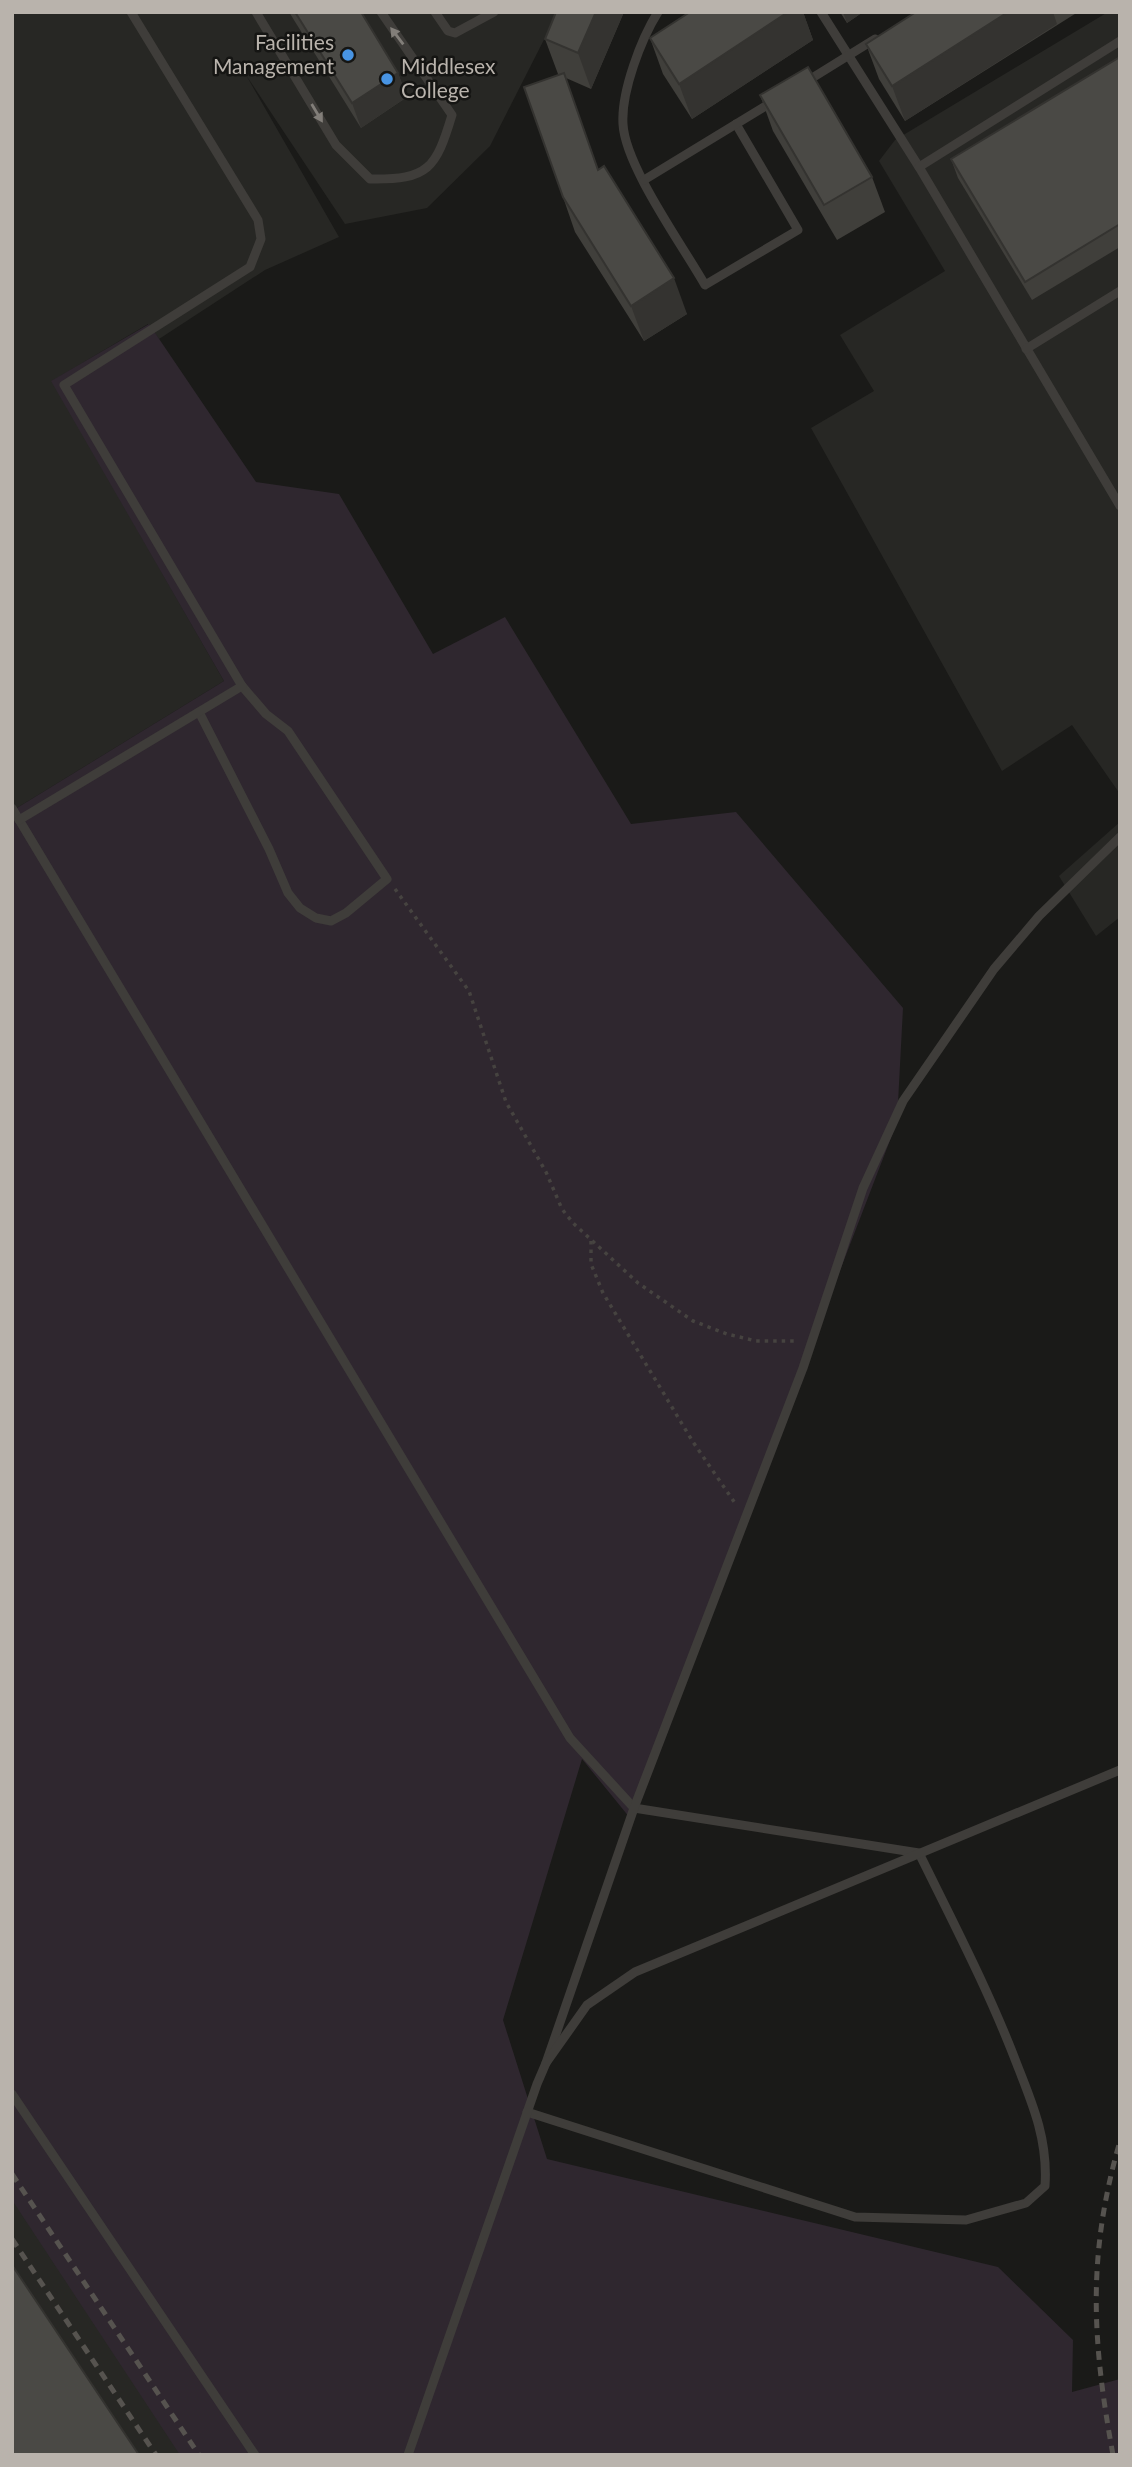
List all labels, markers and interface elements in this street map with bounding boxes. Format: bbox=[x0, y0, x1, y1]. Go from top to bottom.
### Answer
one-way arrow bbox=[390, 28, 405, 46]
place label: Facilities Management bbox=[213, 29, 334, 78]
marker: Facilities Management bbox=[340, 47, 356, 63]
place label: Middlesex College bbox=[401, 53, 496, 102]
marker: Middlesex College bbox=[379, 71, 395, 87]
one-way arrow bbox=[311, 103, 323, 122]

